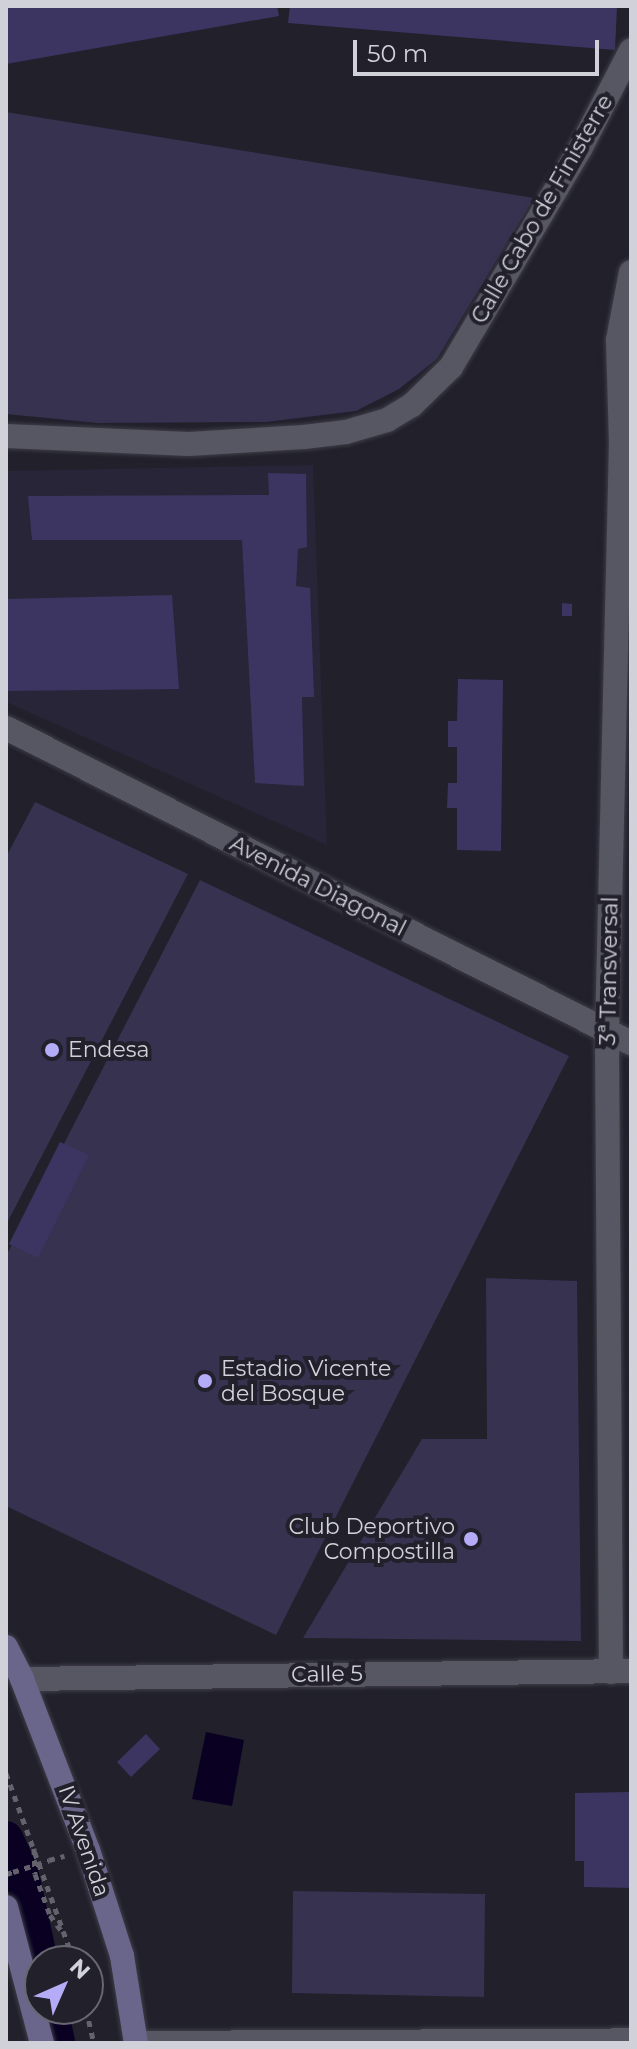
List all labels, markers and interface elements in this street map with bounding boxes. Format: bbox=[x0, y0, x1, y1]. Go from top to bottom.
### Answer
scale bar bbox=[357, 24, 603, 74]
text: 50 m bbox=[367, 39, 428, 68]
street label: Calle Cabo de Finisterre bbox=[466, 90, 618, 328]
street label: Avenida Diagonal bbox=[225, 830, 411, 942]
street label: 3ª Transversal bbox=[595, 896, 623, 1046]
place label: Endesa bbox=[68, 1037, 150, 1063]
marker: Endesa bbox=[43, 1041, 61, 1059]
place label: Estadio Vicente del Bosque bbox=[221, 1355, 391, 1406]
marker: Estadio Vicente del Bosque bbox=[196, 1372, 214, 1390]
place label: Club Deportivo Compostilla bbox=[288, 1513, 455, 1564]
marker: Club Deportivo Compostilla bbox=[462, 1530, 480, 1548]
street label: Calle 5 bbox=[291, 1660, 363, 1688]
street label: IV Avenida bbox=[53, 1782, 115, 1900]
north arrow bbox=[24, 1945, 104, 2025]
text: N bbox=[64, 1953, 96, 1985]

